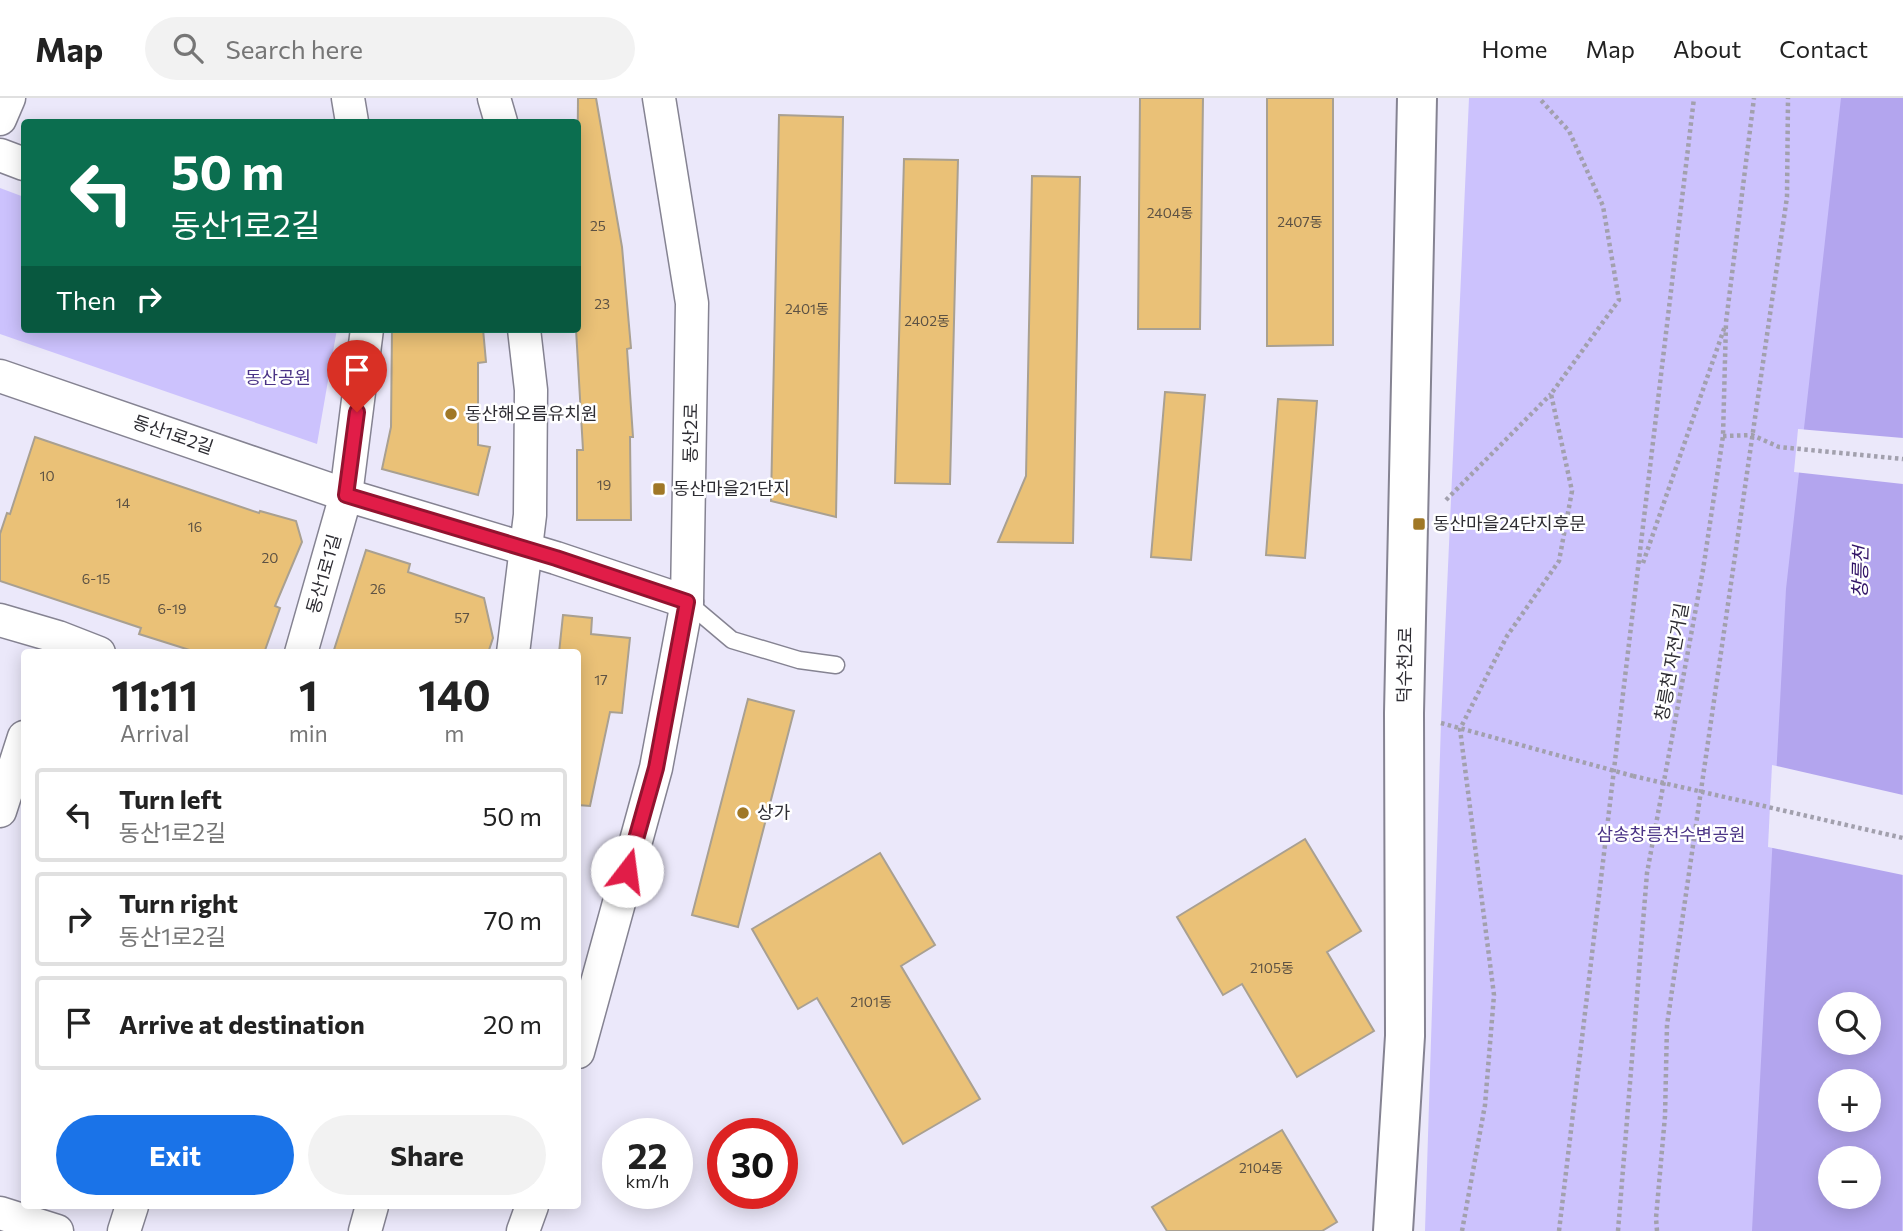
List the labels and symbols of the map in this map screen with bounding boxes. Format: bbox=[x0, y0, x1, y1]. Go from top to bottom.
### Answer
house number: 2404동 bbox=[1147, 204, 1193, 221]
house number: 2407동 bbox=[1277, 213, 1323, 230]
house number: 25 bbox=[590, 217, 606, 234]
house number: 23 bbox=[594, 295, 610, 312]
house number: 2401동 bbox=[785, 300, 829, 317]
house number: 2402동 bbox=[904, 312, 950, 329]
pin bbox=[327, 340, 387, 412]
park label: 동산공원 bbox=[245, 366, 311, 388]
place label: 동산해오름유치원 bbox=[465, 402, 597, 424]
street label: 동산2로 bbox=[678, 403, 702, 463]
marker: 동산해오름유치원 bbox=[443, 406, 459, 422]
street label: 동산1로2길 bbox=[130, 410, 217, 458]
house number: 10 bbox=[39, 467, 55, 484]
house number: 19 bbox=[597, 476, 611, 493]
place label: 동산마을21단지 bbox=[673, 477, 790, 499]
marker: 동산마을21단지 bbox=[651, 481, 667, 497]
house number: 14 bbox=[116, 494, 131, 511]
place label: 동산마을24단지후문 bbox=[1433, 512, 1586, 534]
marker: 동산마을24단지후문 bbox=[1411, 516, 1427, 532]
house number: 16 bbox=[188, 518, 202, 535]
street label: 동산1로1길 bbox=[301, 531, 345, 616]
water label: 창릉천 bbox=[1848, 544, 1871, 598]
house number: 20 bbox=[262, 549, 278, 566]
house number: 6-15 bbox=[82, 570, 110, 587]
house number: 26 bbox=[370, 580, 386, 597]
house number: 6-19 bbox=[158, 600, 186, 617]
street label: 창릉천 자전거길 bbox=[1650, 601, 1692, 723]
house number: 57 bbox=[454, 609, 470, 626]
street label: 덕수천2로 bbox=[1392, 627, 1416, 703]
house number: 17 bbox=[594, 671, 608, 688]
place label: 상가 bbox=[757, 801, 791, 823]
marker: 상가 bbox=[735, 805, 751, 821]
park label: 삼송창릉천수변공원 bbox=[1596, 823, 1746, 845]
position arrow bbox=[590, 834, 664, 908]
house number: 2105동 bbox=[1250, 959, 1294, 976]
house number: 2101동 bbox=[850, 993, 892, 1010]
speed limit sign: 30 bbox=[707, 1118, 798, 1209]
house number: 2104동 bbox=[1239, 1159, 1283, 1176]

